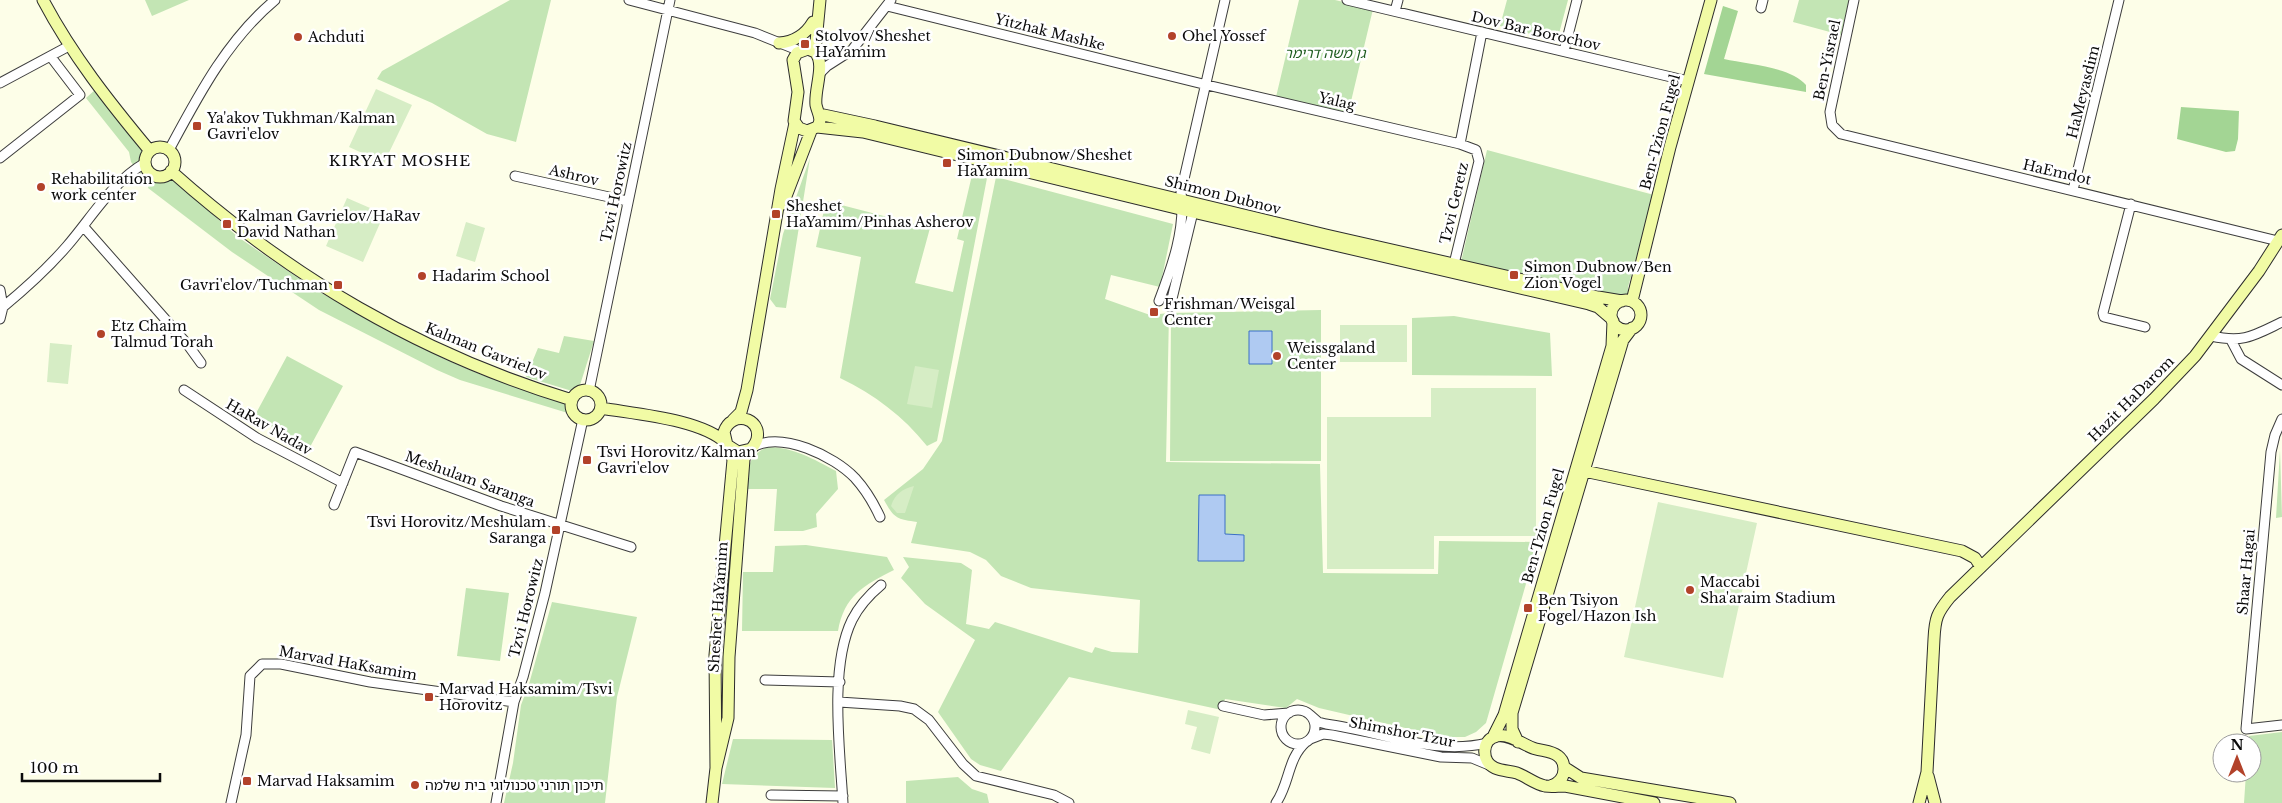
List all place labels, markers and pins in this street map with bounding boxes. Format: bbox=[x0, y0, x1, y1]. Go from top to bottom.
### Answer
place label: Stolvov/Sheshet HaYamim bbox=[815, 27, 931, 61]
place label: Ohel Yossef bbox=[1182, 27, 1268, 45]
place label: Achduti bbox=[307, 28, 365, 46]
marker: Ohel Yossef bbox=[1166, 30, 1178, 42]
marker: Achduti bbox=[292, 31, 304, 43]
marker: Stolvov/Sheshet HaYamim bbox=[799, 38, 811, 50]
place label: Ya'akov Tukhman/Kalman Gavri'elov bbox=[206, 109, 396, 143]
marker: Ya'akov Tukhman/Kalman Gavri'elov bbox=[191, 120, 203, 132]
place label: Simon Dubnow/Sheshet HaYamim bbox=[957, 146, 1133, 180]
marker: Simon Dubnow/Sheshet HaYamim bbox=[941, 157, 953, 169]
place label: Rehabilitation work center bbox=[51, 170, 153, 204]
marker: Rehabilitation work center bbox=[35, 181, 47, 193]
place label: Sheshet HaYamim/Pinhas Asherov bbox=[786, 197, 974, 231]
place label: Kalman Gavrielov/HaRav David Nathan bbox=[237, 207, 421, 241]
marker: Sheshet HaYamim/Pinhas Asherov bbox=[770, 208, 782, 220]
marker: Kalman Gavrielov/HaRav David Nathan bbox=[221, 218, 233, 230]
place label: Simon Dubnow/Ben Zion Vogel bbox=[1524, 258, 1672, 292]
place label: Hadarim School bbox=[432, 267, 550, 285]
marker: Simon Dubnow/Ben Zion Vogel bbox=[1508, 269, 1520, 281]
marker: Hadarim School bbox=[416, 270, 428, 282]
place label: Gavri'elov/Tuchman bbox=[180, 276, 328, 294]
marker: Gavri'elov/Tuchman bbox=[332, 279, 344, 291]
place label: Frishman/Weisgal Center bbox=[1164, 295, 1296, 329]
marker: Frishman/Weisgal Center bbox=[1148, 306, 1160, 318]
place label: Etz Chaim Talmud Torah bbox=[111, 317, 214, 351]
marker: Etz Chaim Talmud Torah bbox=[95, 328, 107, 340]
place label: Weissgaland Center bbox=[1286, 339, 1376, 373]
marker: Weissgaland Center bbox=[1271, 350, 1283, 362]
place label: Tsvi Horovitz/Kalman Gavri'elov bbox=[597, 443, 756, 477]
marker: Tsvi Horovitz/Kalman Gavri'elov bbox=[581, 454, 593, 466]
place label: Tsvi Horovitz/Meshulam Saranga bbox=[367, 513, 546, 547]
marker: Tsvi Horovitz/Meshulam Saranga bbox=[550, 524, 562, 536]
place label: Maccabi Sha'araim Stadium bbox=[1700, 573, 1836, 607]
marker: Maccabi Sha'araim Stadium bbox=[1684, 584, 1696, 596]
place label: Ben Tsiyon Fogel/Hazon Ish bbox=[1538, 591, 1657, 625]
marker: Ben Tsiyon Fogel/Hazon Ish bbox=[1522, 602, 1534, 614]
place label: Marvad Haksamim/Tsvi Horovitz bbox=[439, 680, 613, 714]
marker: Marvad Haksamim/Tsvi Horovitz bbox=[423, 691, 435, 703]
place label: Marvad Haksamim bbox=[257, 772, 395, 790]
marker: Marvad Haksamim bbox=[241, 775, 253, 787]
place label: תיכון תורני טכנולוגי בית שלמה bbox=[425, 776, 604, 794]
marker: תיכון תורני טכנולוגי בית שלמה bbox=[409, 779, 421, 791]

